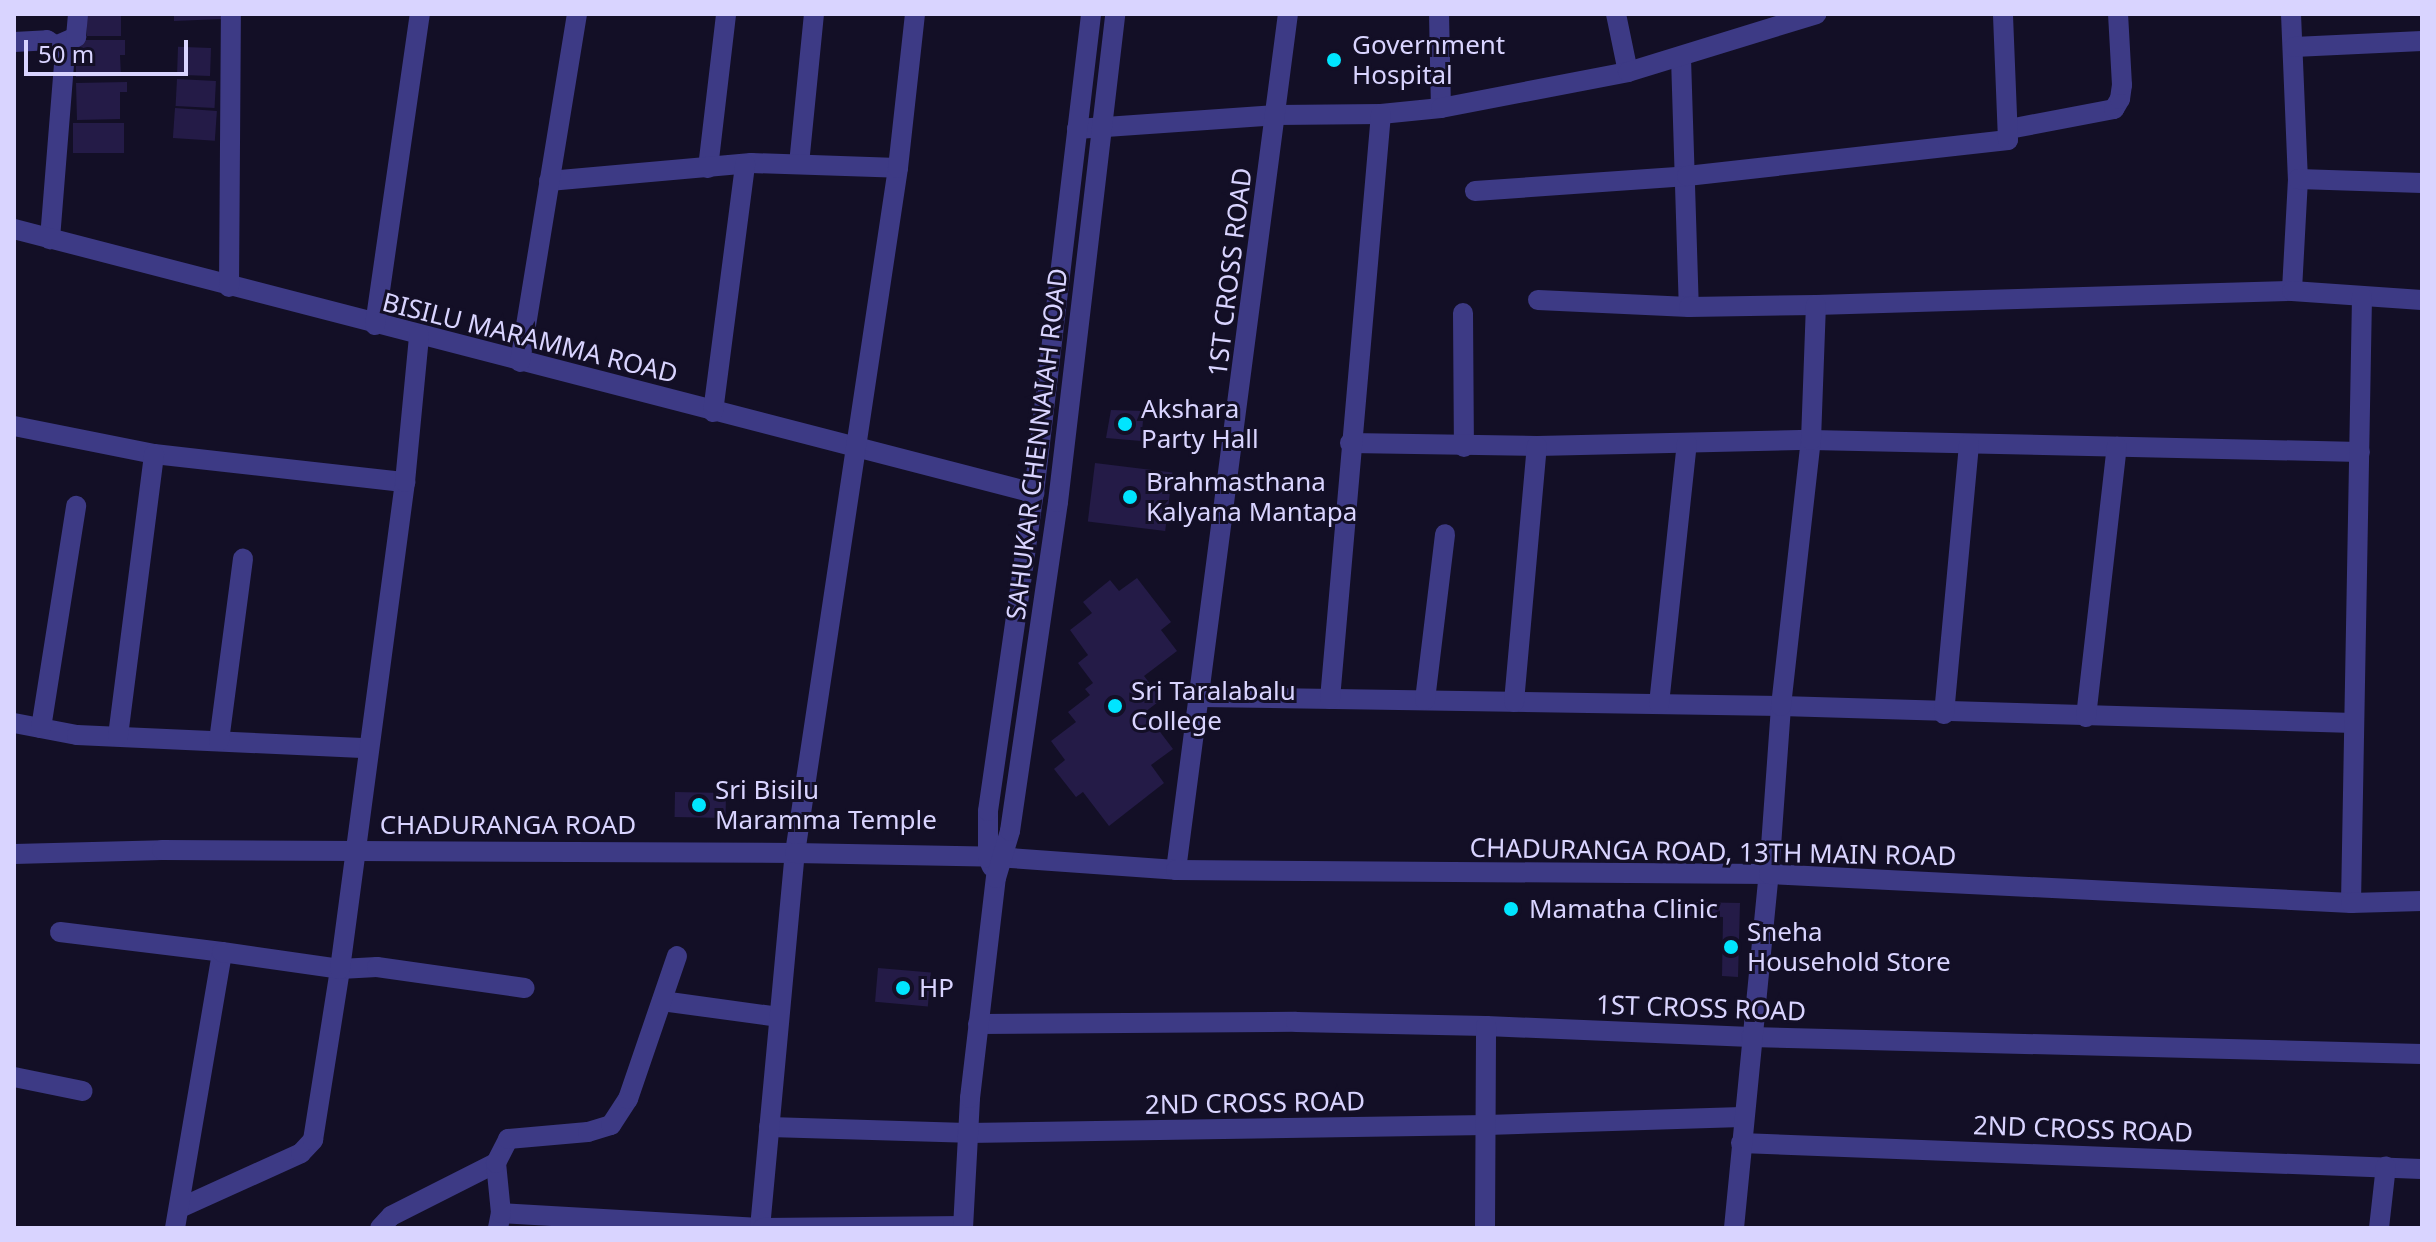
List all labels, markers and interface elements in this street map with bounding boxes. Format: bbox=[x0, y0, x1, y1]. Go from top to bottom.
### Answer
scale bar bbox=[28, 24, 192, 74]
place label: Government Hospital bbox=[1352, 29, 1505, 90]
text: 50 m bbox=[38, 37, 94, 70]
marker: Government Hospital bbox=[1323, 49, 1345, 71]
street label: 1ST CROSS ROAD bbox=[1202, 166, 1258, 378]
street label: SAHUKAR CHENNAIAH ROAD bbox=[1000, 266, 1074, 622]
street label: BISILU MARAMMA ROAD bbox=[379, 286, 681, 390]
place label: Akshara Party Hall bbox=[1141, 393, 1259, 454]
marker: Akshara Party Hall bbox=[1116, 415, 1134, 433]
place label: Brahmasthana Kalyana Mantapa bbox=[1146, 466, 1357, 528]
marker: Brahmasthana Kalyana Mantapa bbox=[1121, 488, 1139, 506]
place label: Sri Taralabalu College bbox=[1131, 675, 1296, 736]
marker: Sri Taralabalu College bbox=[1106, 697, 1124, 715]
place label: Sri Bisilu Maramma Temple bbox=[715, 774, 937, 836]
marker: Sri Bisilu Maramma Temple bbox=[690, 796, 708, 814]
street label: CHADURANGA ROAD bbox=[380, 809, 636, 841]
street label: CHADURANGA ROAD, 13TH MAIN ROAD bbox=[1469, 832, 1957, 872]
place label: Mamatha Clinic bbox=[1529, 893, 1718, 925]
marker: Mamatha Clinic bbox=[1500, 898, 1522, 920]
place label: Sneha Household Store bbox=[1747, 916, 1951, 978]
marker: Sneha Household Store bbox=[1722, 938, 1740, 956]
place label: HP bbox=[919, 972, 954, 1004]
marker: HP bbox=[894, 979, 912, 997]
street label: 1ST CROSS ROAD bbox=[1595, 989, 1807, 1027]
street label: 2ND CROSS ROAD bbox=[1145, 1085, 1365, 1121]
street label: 2ND CROSS ROAD bbox=[1972, 1110, 2194, 1148]

